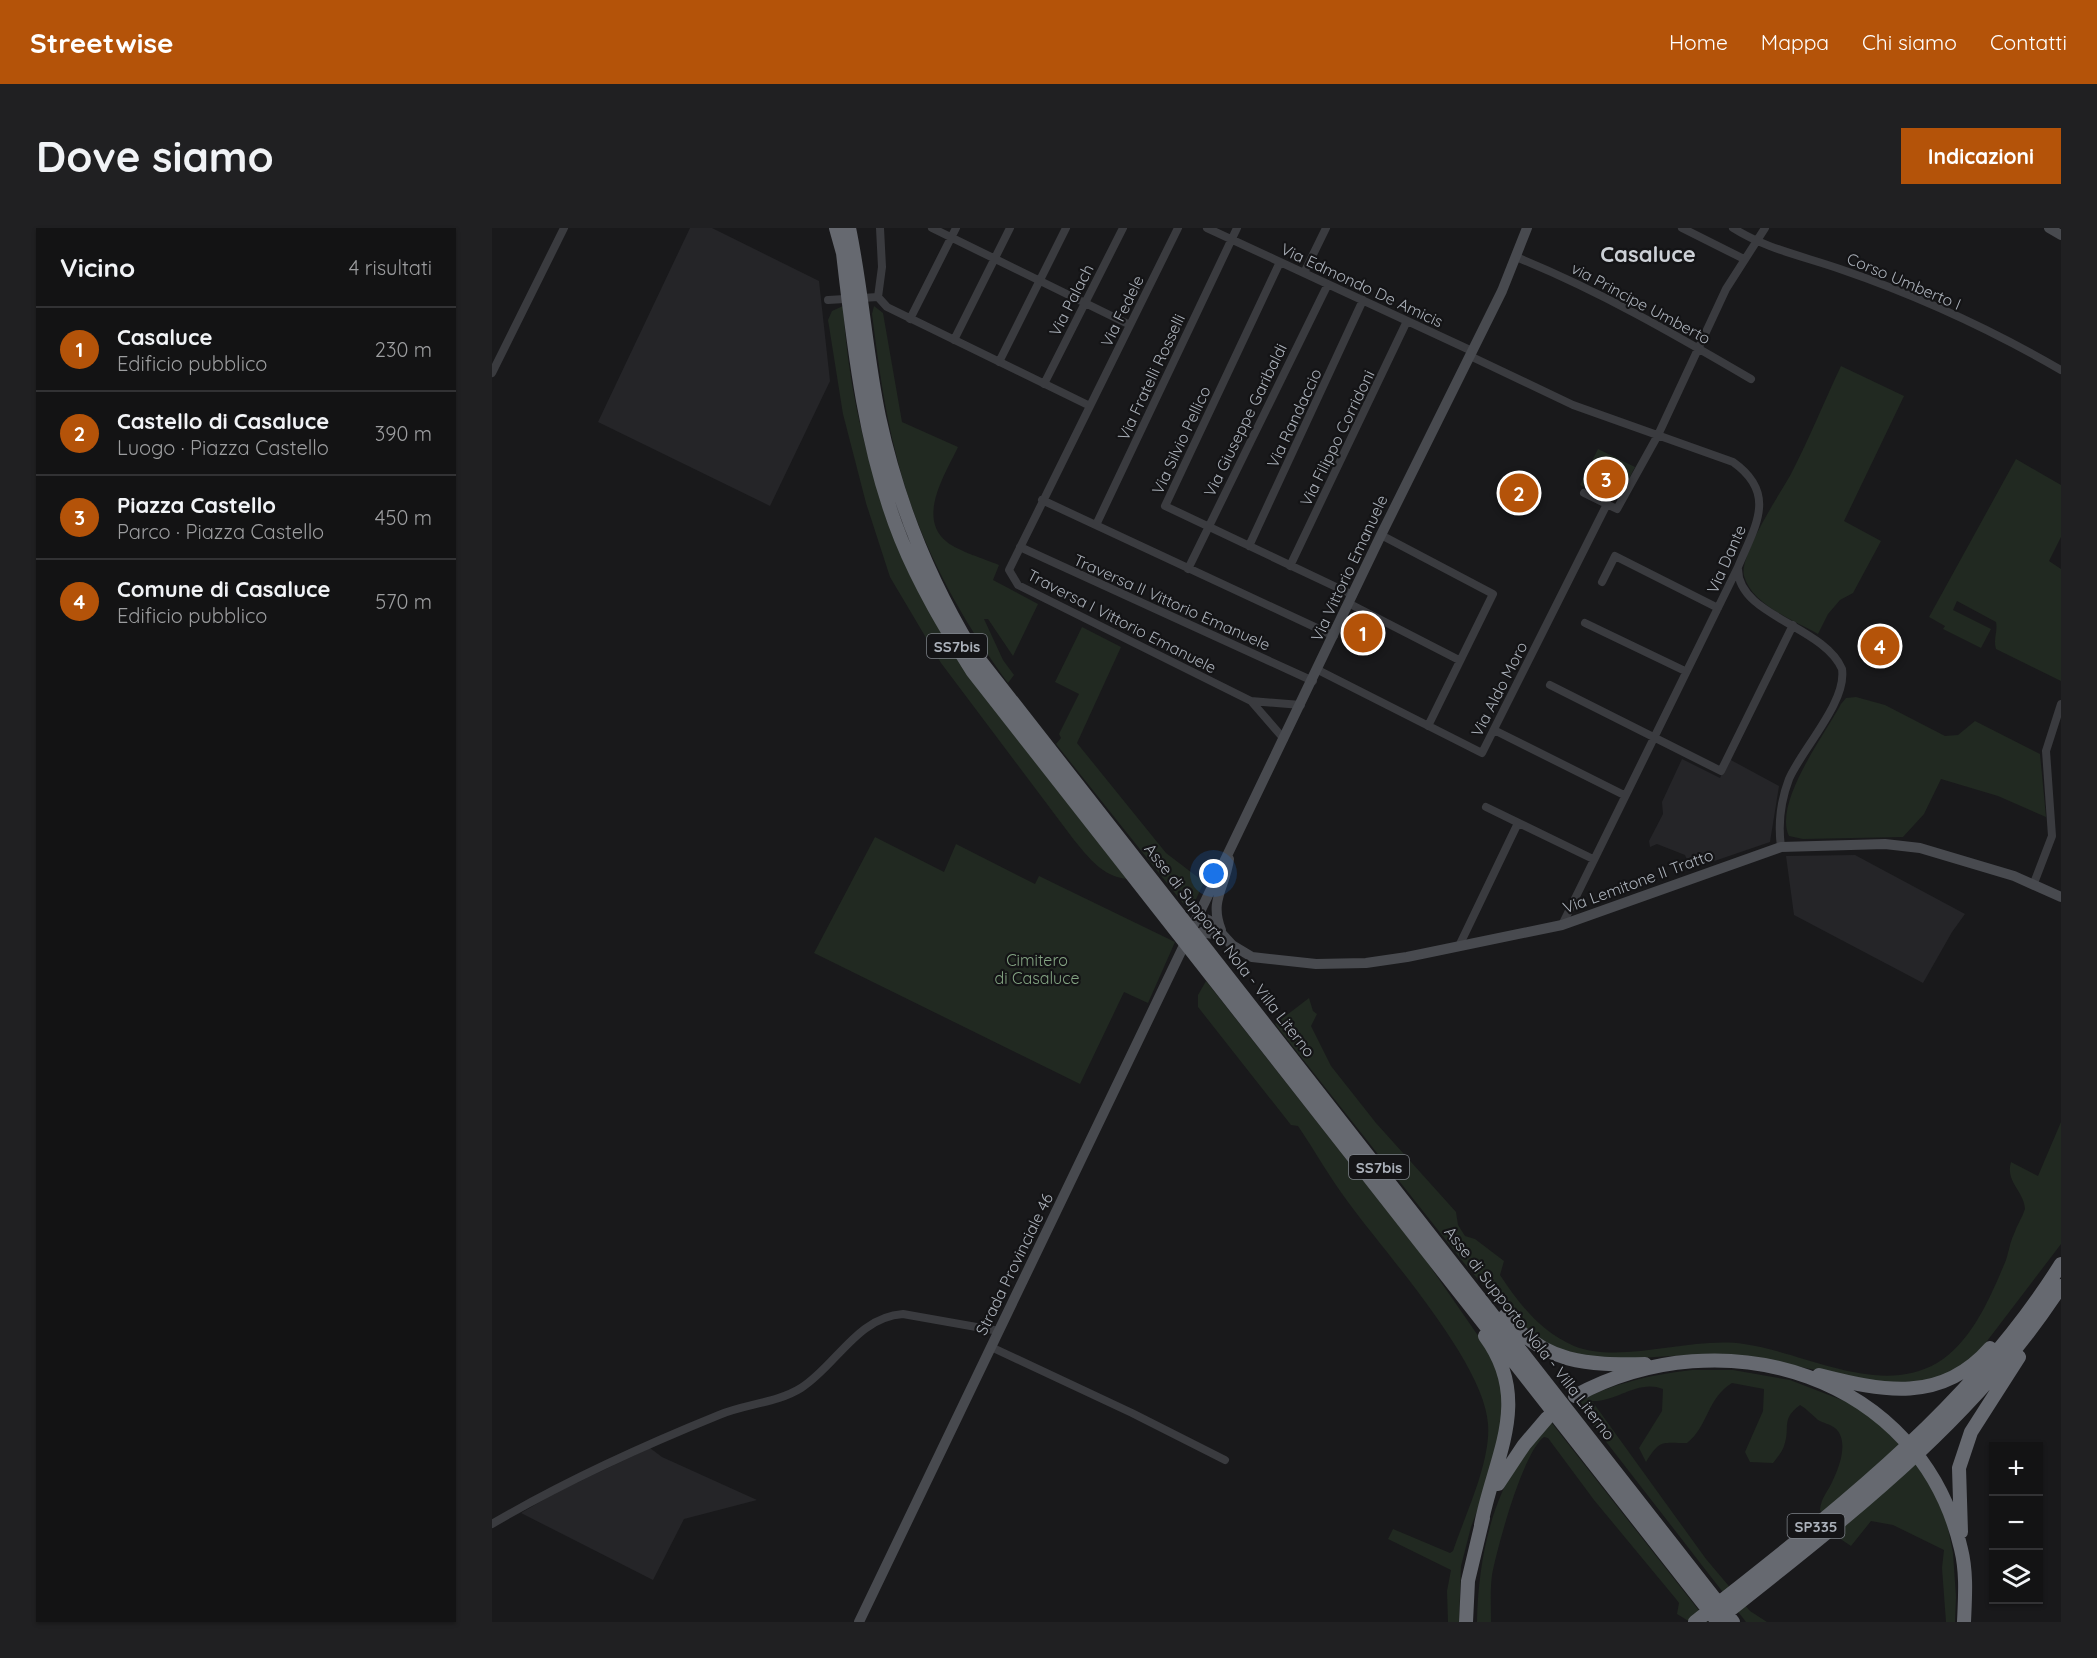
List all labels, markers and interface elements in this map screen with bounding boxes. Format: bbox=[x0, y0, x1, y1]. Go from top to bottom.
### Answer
text: Streetwise bbox=[30, 25, 173, 60]
text: Home bbox=[1669, 29, 1728, 55]
text: Mappa bbox=[1761, 29, 1829, 55]
text: Chi siamo bbox=[1862, 29, 1957, 55]
text: Contatti bbox=[1990, 29, 2067, 55]
button: Indicazioni bbox=[1901, 128, 2061, 184]
text: Dove siamo bbox=[36, 130, 274, 183]
street label: Via Edmondo De Amicis bbox=[1278, 239, 1446, 331]
district label: Casaluce bbox=[1600, 240, 1696, 268]
street label: Corso Umberto I bbox=[1844, 248, 1964, 314]
text: Vicino bbox=[60, 251, 135, 284]
text: 4 risultati bbox=[349, 255, 432, 280]
street label: via Principe Umberto bbox=[1568, 258, 1714, 348]
street label: Via Palach bbox=[1044, 261, 1098, 339]
street label: Via Fedele bbox=[1096, 272, 1148, 350]
street label: Via Fratelli Rosselli bbox=[1113, 311, 1189, 443]
text: Casaluce bbox=[117, 323, 212, 351]
text: 1 bbox=[76, 337, 83, 362]
text: 230 m bbox=[375, 337, 432, 362]
street label: Via Giuseppe Garibaldi bbox=[1199, 340, 1291, 500]
text: Edificio pubblico bbox=[117, 351, 267, 376]
street label: Via Randaccio bbox=[1262, 365, 1326, 471]
street label: Via Filippo Corridoni bbox=[1295, 367, 1379, 509]
street label: Via Silvio Pellico bbox=[1147, 383, 1215, 497]
text: Castello di Casaluce bbox=[117, 407, 329, 435]
text: 2 bbox=[74, 421, 85, 446]
text: 390 m bbox=[375, 421, 432, 446]
text: Luogo · Piazza Castello bbox=[117, 435, 329, 460]
pin: 3 bbox=[1586, 456, 1626, 502]
pin: 2 bbox=[1500, 470, 1538, 516]
text: Piazza Castello bbox=[117, 491, 276, 519]
street label: Via Vittorio Emanuele bbox=[1306, 491, 1392, 645]
text: 3 bbox=[74, 505, 85, 530]
text: 450 m bbox=[375, 505, 432, 530]
text: Parco · Piazza Castello bbox=[117, 519, 324, 544]
street label: Via Dante bbox=[1702, 522, 1750, 596]
street label: Traversa II Vittorio Emanuele bbox=[1071, 549, 1273, 655]
street label: Traversa I Vittorio Emanuele bbox=[1024, 565, 1220, 677]
text: Comune di Casaluce bbox=[117, 575, 331, 603]
text: 4 bbox=[74, 589, 85, 614]
text: 570 m bbox=[375, 589, 432, 614]
text: Edificio pubblico bbox=[117, 603, 267, 628]
pin: 1 bbox=[1344, 610, 1382, 656]
pin: 4 bbox=[1860, 624, 1900, 668]
road number: SS7bis bbox=[927, 634, 987, 658]
street label: Via Aldo Moro bbox=[1466, 638, 1532, 740]
street label: Asse di Supporto Nola - Villa Literno bbox=[1140, 839, 1320, 1061]
street label: Via Lemitone II Tratto bbox=[1560, 844, 1716, 918]
your location bbox=[1199, 859, 1228, 888]
park label: Cimitero di Casaluce bbox=[995, 950, 1080, 988]
road number: SS7bis bbox=[1349, 1155, 1409, 1179]
street label: Strada Provinciale 46 bbox=[971, 1189, 1057, 1338]
street label: Asse di Supporto Nola - Villa Literno bbox=[1440, 1222, 1620, 1444]
map controls bbox=[1989, 1442, 2043, 1604]
button: + bbox=[1989, 1442, 2043, 1496]
button: − bbox=[1989, 1496, 2043, 1550]
road number: SP335 bbox=[1788, 1514, 1844, 1538]
button: layers bbox=[1989, 1550, 2043, 1604]

